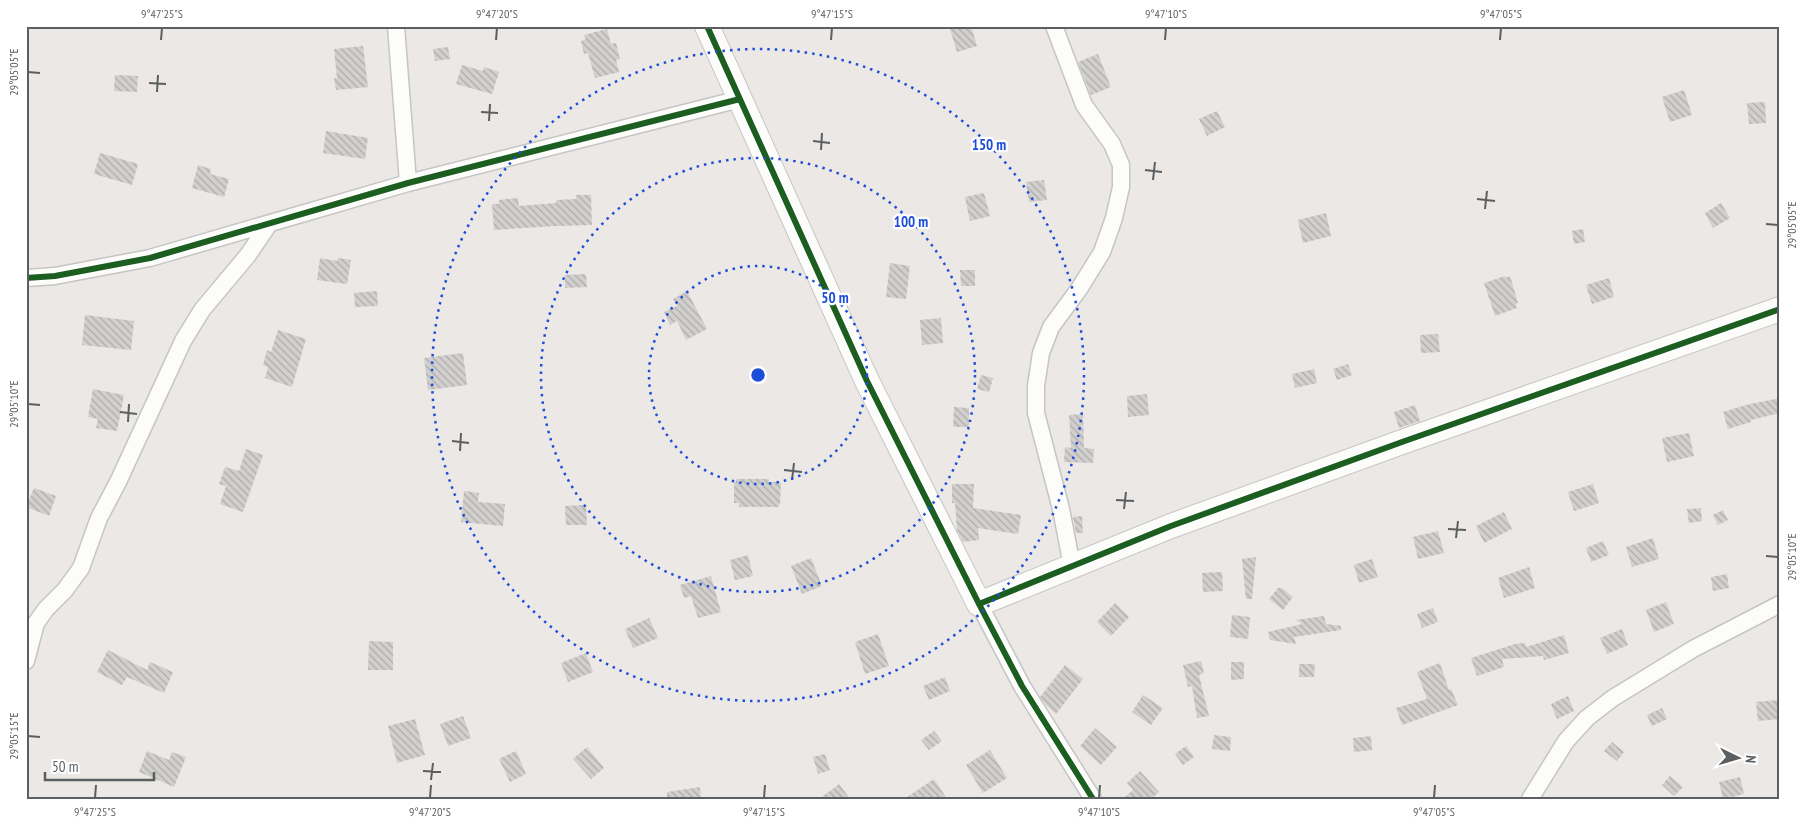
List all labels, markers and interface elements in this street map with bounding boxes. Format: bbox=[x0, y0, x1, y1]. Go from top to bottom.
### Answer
text: 9°47'25"S bbox=[141, 6, 183, 21]
text: 9°47'20"S bbox=[476, 6, 518, 21]
text: 9°47'15"S bbox=[811, 6, 853, 21]
text: 9°47'10"S bbox=[1145, 6, 1187, 21]
text: 9°47'05"S bbox=[1480, 6, 1522, 21]
text: 29°05'05"E bbox=[6, 48, 21, 96]
text: 150 m bbox=[972, 135, 1006, 154]
text: 29°05'05"E bbox=[1784, 201, 1799, 249]
text: 100 m bbox=[894, 212, 928, 231]
text: 50 m bbox=[821, 288, 849, 307]
centre of rings bbox=[749, 366, 767, 384]
text: 29°05'10"E bbox=[6, 380, 21, 428]
text: 29°05'10"E bbox=[1784, 533, 1799, 581]
text: 29°05'15"E bbox=[6, 712, 21, 760]
north arrow bbox=[1714, 732, 1764, 782]
scale bar bbox=[45, 750, 154, 782]
text: N bbox=[1742, 755, 1760, 764]
text: 50 m bbox=[52, 757, 78, 776]
text: 9°47'25"S bbox=[74, 804, 116, 819]
text: 9°47'20"S bbox=[409, 804, 451, 819]
text: 9°47'15"S bbox=[743, 804, 785, 819]
text: 9°47'10"S bbox=[1078, 804, 1120, 819]
text: 9°47'05"S bbox=[1413, 804, 1455, 819]

